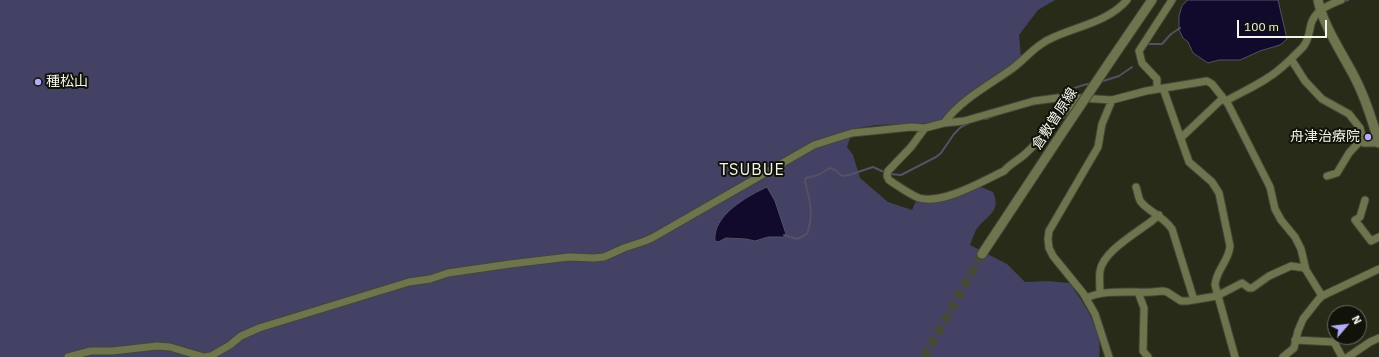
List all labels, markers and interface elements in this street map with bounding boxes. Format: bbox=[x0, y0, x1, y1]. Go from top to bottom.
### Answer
scale bar bbox=[1239, 12, 1329, 38]
text: 100 m bbox=[1244, 19, 1279, 34]
place label: 種松山 bbox=[46, 74, 88, 90]
marker: 種松山 bbox=[33, 77, 43, 87]
street label: 倉敷曽原線 bbox=[1029, 85, 1081, 153]
place label: 舟津治療院 bbox=[1290, 129, 1360, 145]
marker: 舟津治療院 bbox=[1363, 132, 1373, 142]
district label: TSUBUE bbox=[719, 160, 785, 180]
north arrow bbox=[1327, 305, 1367, 345]
text: N bbox=[1349, 313, 1365, 327]

